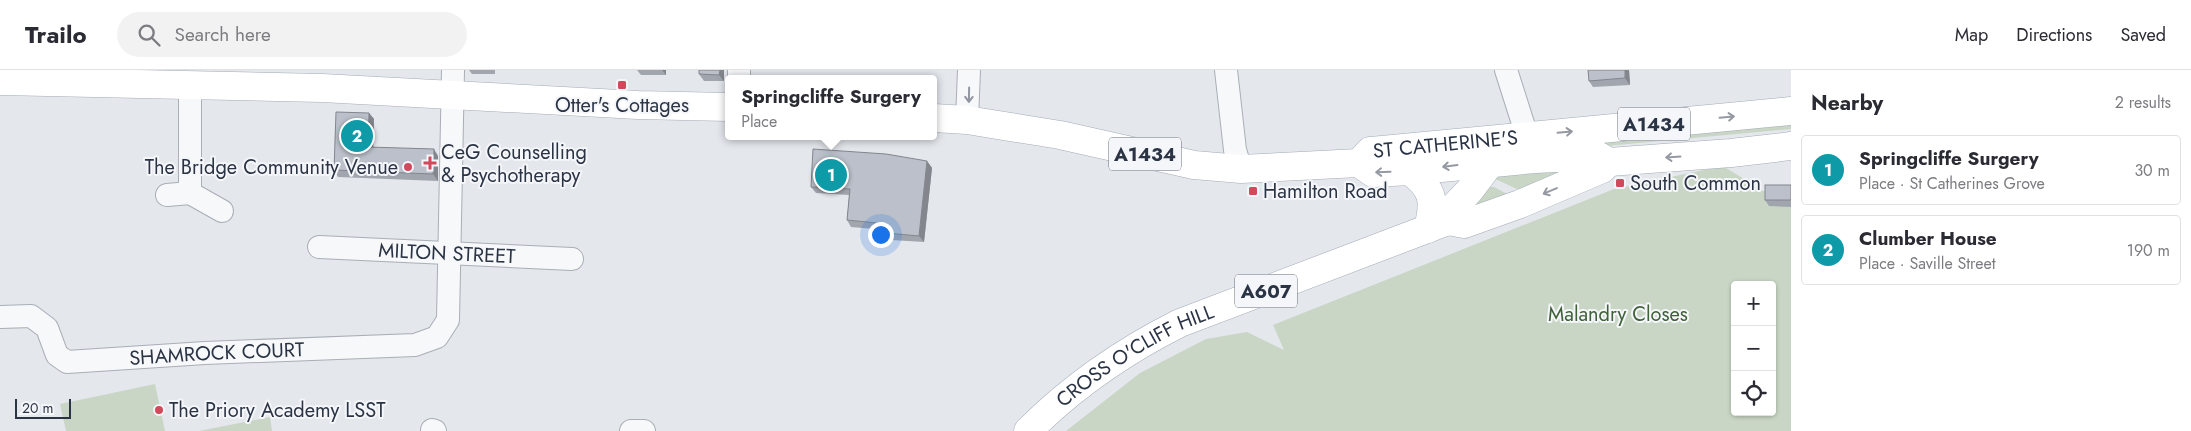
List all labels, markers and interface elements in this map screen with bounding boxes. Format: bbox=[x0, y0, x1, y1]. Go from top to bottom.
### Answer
search box bbox=[117, 12, 467, 57]
text: Trailo bbox=[25, 17, 87, 52]
icon: search bbox=[135, 21, 163, 49]
text: Search here bbox=[175, 21, 271, 48]
text: Map bbox=[1955, 22, 1988, 48]
text: Directions bbox=[2016, 22, 2092, 48]
text: Saved bbox=[2120, 22, 2166, 48]
popup bbox=[725, 75, 937, 140]
marker: Otter's Cottages bbox=[616, 79, 628, 91]
text: Springcliffe Surgery bbox=[741, 83, 921, 110]
one-way arrow bbox=[964, 87, 974, 103]
text: Nearby bbox=[1811, 88, 1883, 118]
place label: Otter's Cottages bbox=[555, 91, 689, 120]
text: 2 results bbox=[2115, 91, 2171, 114]
road number: A1434 bbox=[1618, 108, 1690, 140]
text: Place bbox=[741, 110, 777, 133]
one-way arrow bbox=[1719, 112, 1735, 122]
pin: 2 bbox=[341, 117, 373, 155]
street label: ST CATHERINE'S bbox=[1372, 123, 1519, 166]
one-way arrow bbox=[1557, 127, 1573, 137]
place label: CeG Counselling & Psychotherapy bbox=[441, 138, 587, 190]
road number: A1434 bbox=[1109, 138, 1181, 170]
text: Springcliffe Surgery bbox=[1859, 145, 2039, 172]
one-way arrow bbox=[1665, 152, 1681, 162]
place label: The Bridge Community Venue bbox=[145, 153, 398, 182]
marker: CeG Counselling & Psychotherapy bbox=[423, 156, 437, 170]
pin: 1 bbox=[815, 156, 847, 194]
text: 1 bbox=[1824, 159, 1832, 182]
text: 30 m bbox=[2134, 159, 2170, 182]
marker: The Bridge Community Venue bbox=[402, 161, 414, 173]
one-way arrow bbox=[1443, 161, 1459, 171]
one-way arrow bbox=[1375, 168, 1391, 177]
place label: South Common bbox=[1630, 169, 1761, 198]
text: Place · St Catherines Grove bbox=[1859, 172, 2045, 195]
place label: Hamilton Road bbox=[1263, 177, 1388, 206]
marker: South Common bbox=[1614, 177, 1626, 189]
marker: Hamilton Road bbox=[1247, 185, 1259, 197]
one-way arrow bbox=[1543, 187, 1558, 196]
your location bbox=[868, 222, 894, 248]
text: Clumber House bbox=[1859, 225, 1997, 252]
street label: MILTON STREET bbox=[378, 236, 517, 271]
text: 2 bbox=[1823, 239, 1833, 262]
text: 190 m bbox=[2127, 239, 2170, 262]
text: Place · Saville Street bbox=[1859, 252, 1996, 275]
road number: A607 bbox=[1235, 275, 1297, 308]
map controls bbox=[1731, 281, 1776, 416]
button: + bbox=[1731, 281, 1776, 326]
street label: CROSS O'CLIFF HILL bbox=[1050, 297, 1218, 414]
park label: Malandry Closes bbox=[1548, 300, 1688, 329]
button: − bbox=[1731, 326, 1776, 371]
street label: SHAMROCK COURT bbox=[128, 335, 306, 373]
button: locate bbox=[1731, 371, 1776, 416]
scale bar bbox=[15, 396, 71, 419]
place label: The Priory Academy LSST bbox=[169, 396, 386, 425]
text: 20 m bbox=[22, 398, 54, 418]
marker: The Priory Academy LSST bbox=[153, 404, 165, 416]

